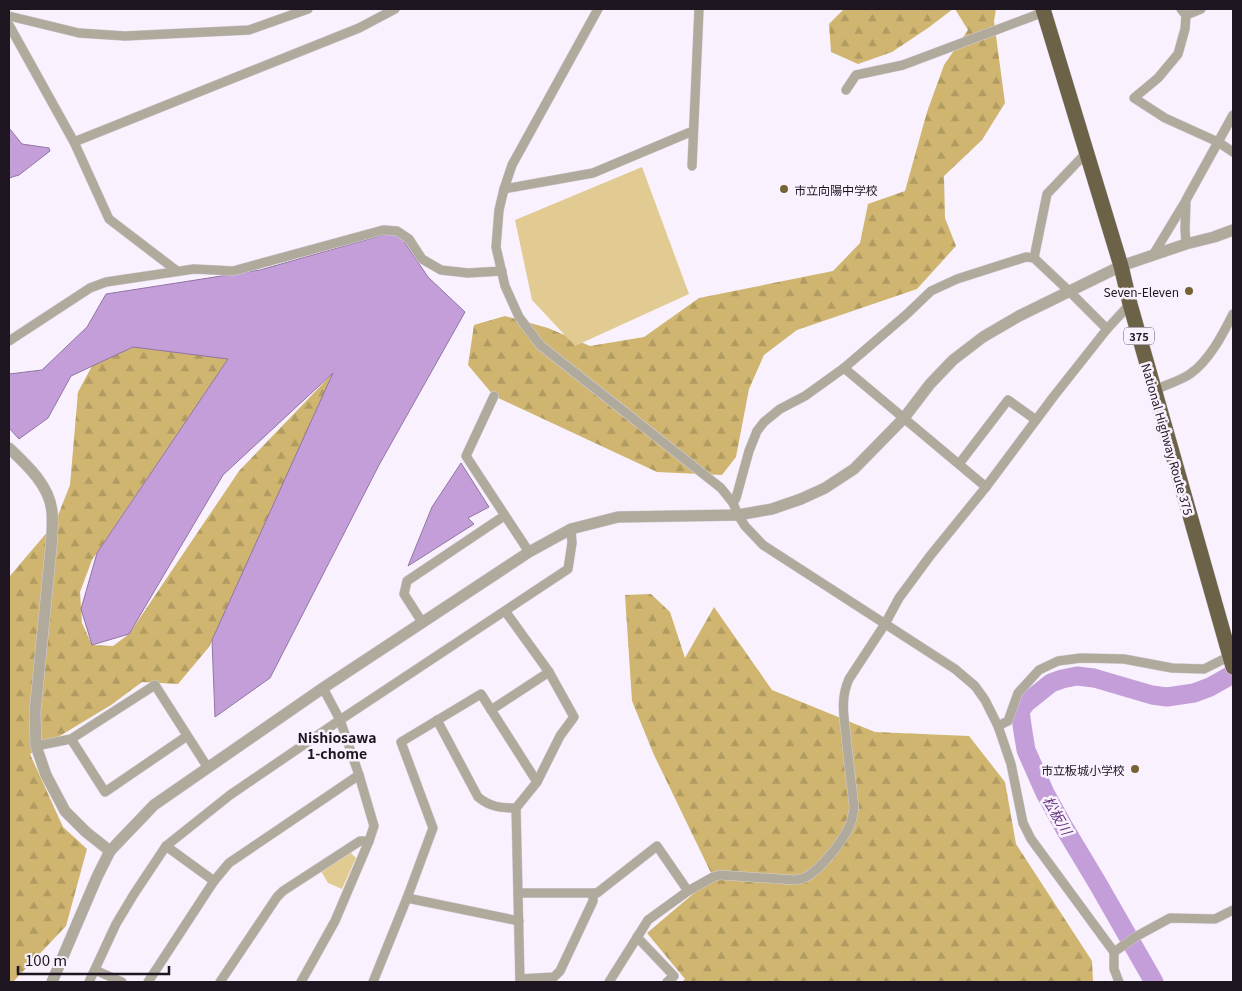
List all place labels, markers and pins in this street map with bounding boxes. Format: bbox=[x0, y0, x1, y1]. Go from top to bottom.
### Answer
place label: 市立向陽中学校 bbox=[794, 181, 878, 198]
marker: 市立向陽中学校 bbox=[778, 183, 790, 195]
place label: Seven-Eleven bbox=[1104, 283, 1179, 300]
marker: Seven-Eleven bbox=[1183, 285, 1195, 297]
place label: 市立板城小学校 bbox=[1041, 761, 1125, 778]
marker: 市立板城小学校 bbox=[1129, 763, 1141, 775]

